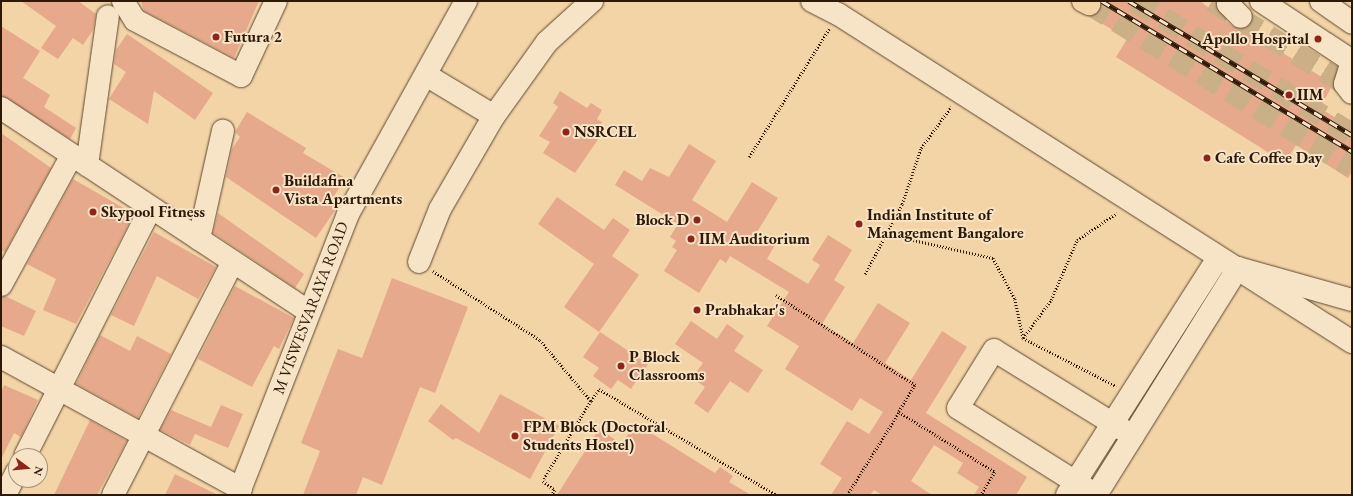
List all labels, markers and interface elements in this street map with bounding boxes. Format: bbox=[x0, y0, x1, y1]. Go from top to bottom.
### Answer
place label: Futura 2 bbox=[224, 27, 282, 47]
place label: Apollo Hospital bbox=[1202, 29, 1309, 49]
marker: Futura 2 bbox=[211, 32, 221, 42]
marker: Apollo Hospital bbox=[1312, 33, 1324, 45]
place label: IIM bbox=[1297, 85, 1323, 105]
marker: IIM bbox=[1284, 90, 1294, 100]
place label: NSRCEL bbox=[574, 122, 636, 142]
marker: NSRCEL bbox=[561, 127, 571, 137]
place label: Cafe Coffee Day bbox=[1215, 148, 1322, 168]
marker: Cafe Coffee Day bbox=[1202, 153, 1212, 163]
place label: Buildafina Vista Apartments bbox=[284, 171, 402, 209]
marker: Buildafina Vista Apartments bbox=[271, 185, 281, 195]
place label: Skypool Fitness bbox=[101, 202, 205, 222]
place label: Indian Institute of Management Bangalore bbox=[867, 205, 1024, 243]
marker: Skypool Fitness bbox=[88, 207, 98, 217]
place label: Block D bbox=[635, 210, 689, 230]
marker: Block D bbox=[692, 215, 702, 225]
street label: M VISWESVARAYA ROAD bbox=[269, 219, 353, 397]
marker: Indian Institute of Management Bangalore bbox=[854, 219, 864, 229]
place label: IIM Auditorium bbox=[699, 229, 810, 249]
marker: IIM Auditorium bbox=[686, 234, 696, 244]
place label: Prabhakar's bbox=[705, 300, 785, 320]
marker: Prabhakar's bbox=[692, 305, 702, 315]
place label: P Block Classrooms bbox=[629, 347, 705, 385]
marker: P Block Classrooms bbox=[616, 361, 626, 371]
place label: FPM Block (Doctoral Students Hostel) bbox=[523, 417, 665, 455]
marker: FPM Block (Doctoral Students Hostel) bbox=[510, 431, 520, 441]
north arrow bbox=[8, 448, 48, 488]
text: N bbox=[31, 465, 47, 477]

